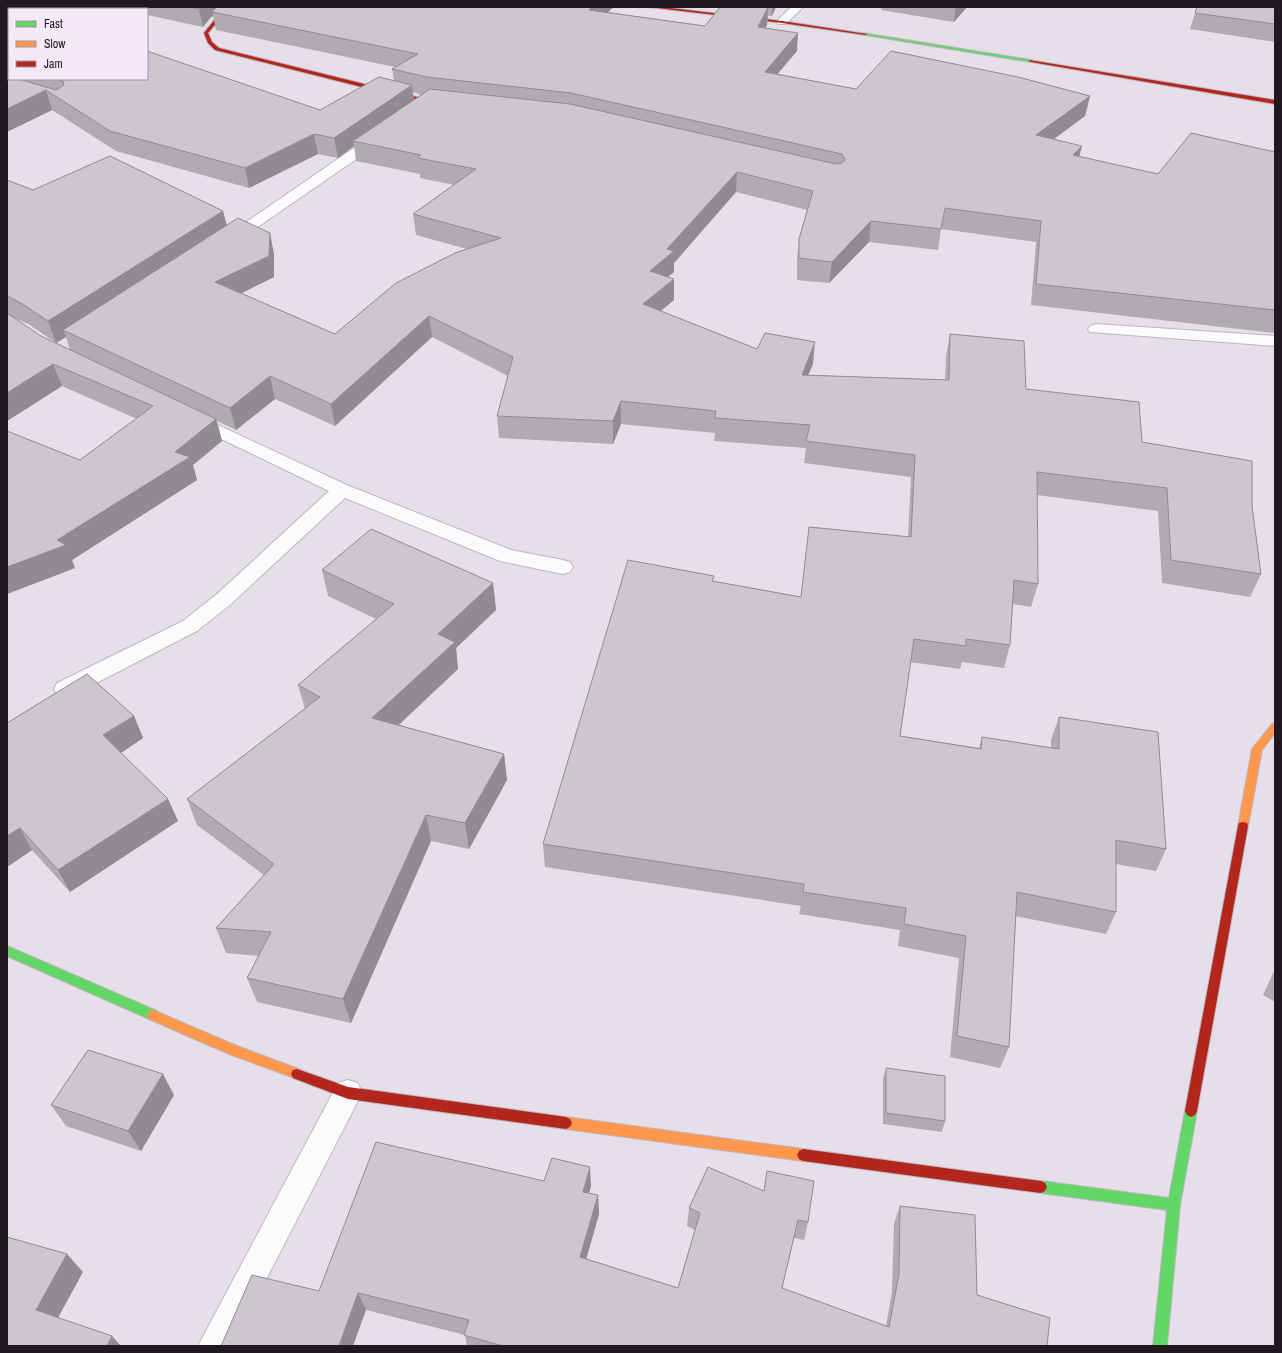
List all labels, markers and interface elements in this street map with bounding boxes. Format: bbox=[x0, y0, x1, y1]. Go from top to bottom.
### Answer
legend bbox=[8, 8, 148, 80]
text: Fast bbox=[44, 16, 63, 32]
text: Slow bbox=[44, 36, 66, 52]
text: Jam bbox=[44, 56, 63, 72]

